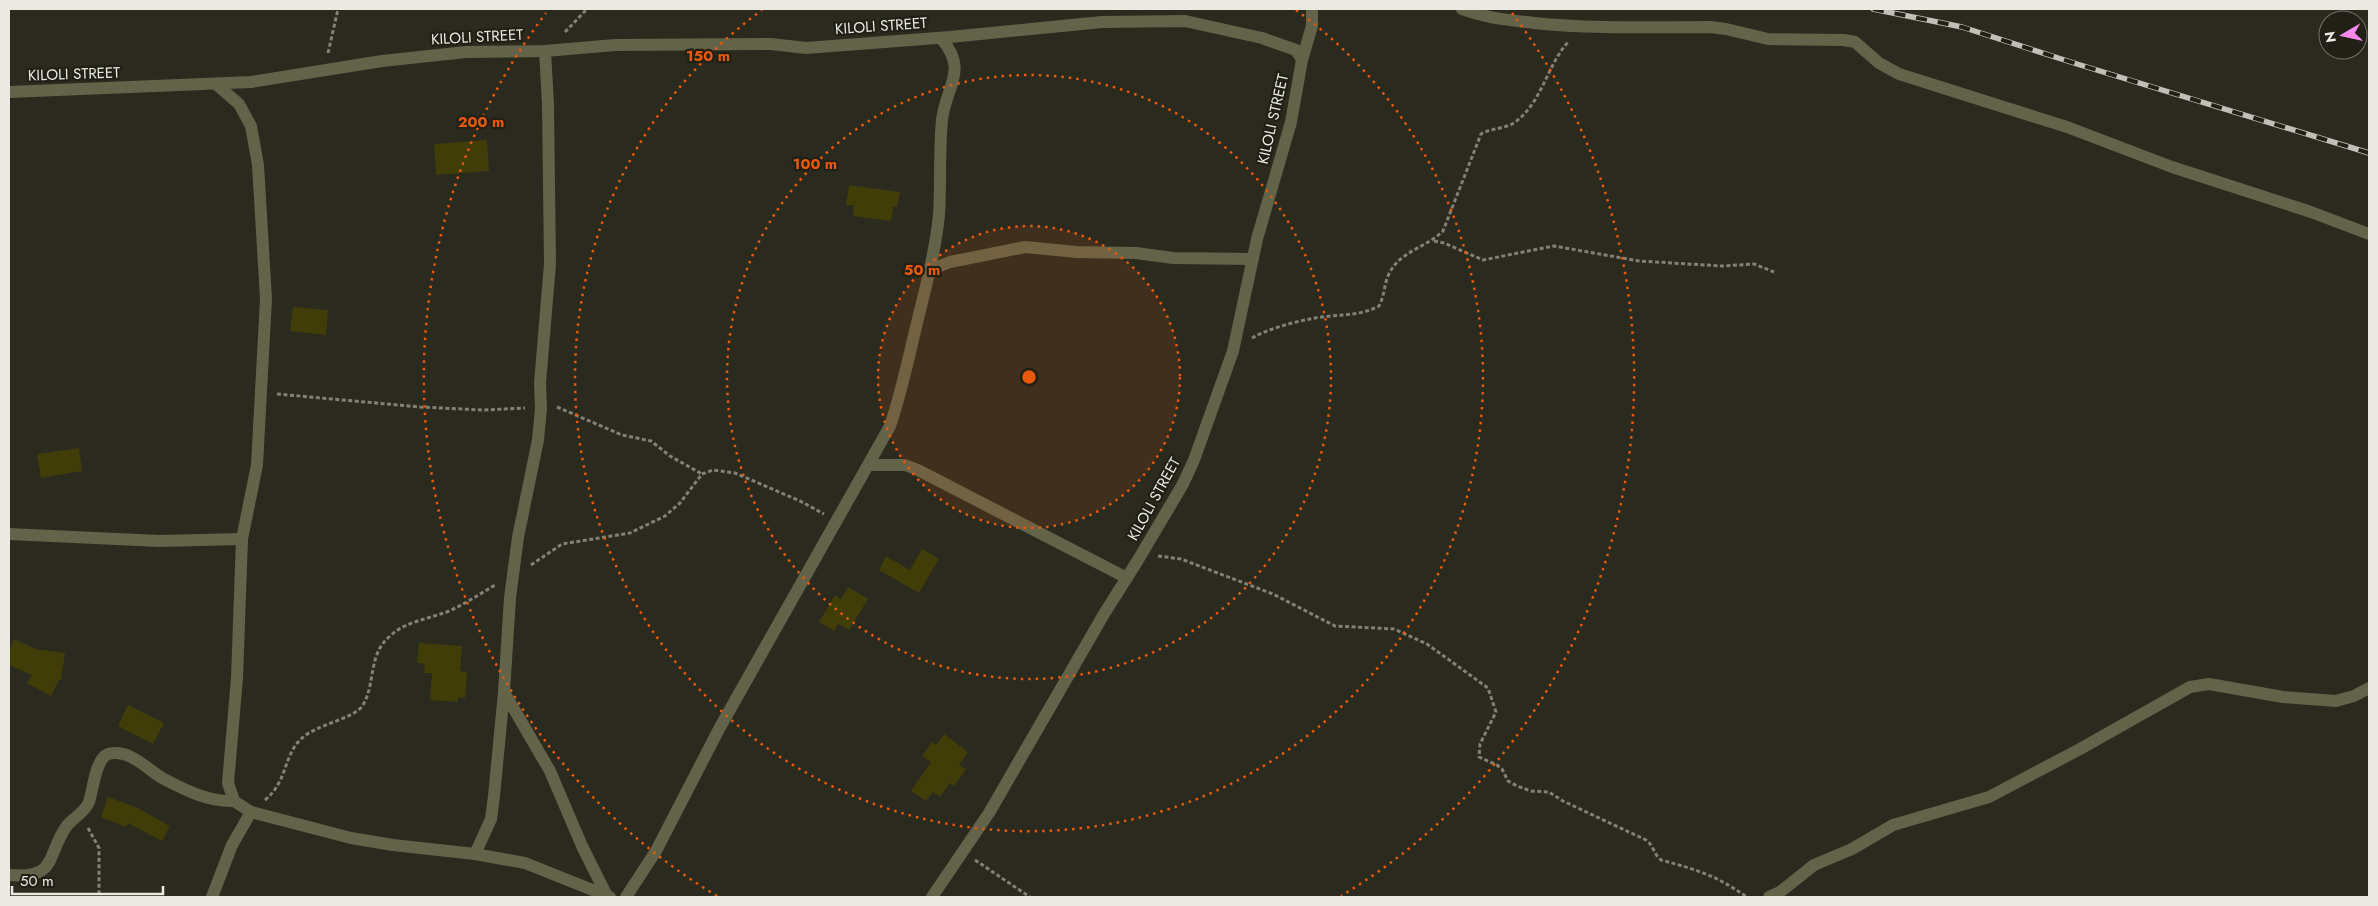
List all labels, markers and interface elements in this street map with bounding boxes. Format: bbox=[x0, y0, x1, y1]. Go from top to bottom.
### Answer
north arrow bbox=[2318, 10, 2368, 60]
street label: KILOLI STREET bbox=[834, 12, 928, 40]
street label: KILOLI STREET bbox=[430, 24, 524, 50]
text: N bbox=[2319, 30, 2341, 44]
text: 150 m bbox=[686, 45, 730, 67]
street label: KILOLI STREET bbox=[27, 61, 121, 87]
street label: KILOLI STREET bbox=[1252, 72, 1294, 166]
text: 200 m bbox=[458, 111, 504, 133]
text: 100 m bbox=[793, 153, 837, 175]
text: 50 m bbox=[904, 259, 940, 281]
centre of rings bbox=[1020, 368, 1038, 386]
street label: KILOLI STREET bbox=[1122, 453, 1186, 545]
scale bar bbox=[12, 864, 164, 896]
text: 50 m bbox=[20, 870, 54, 892]

